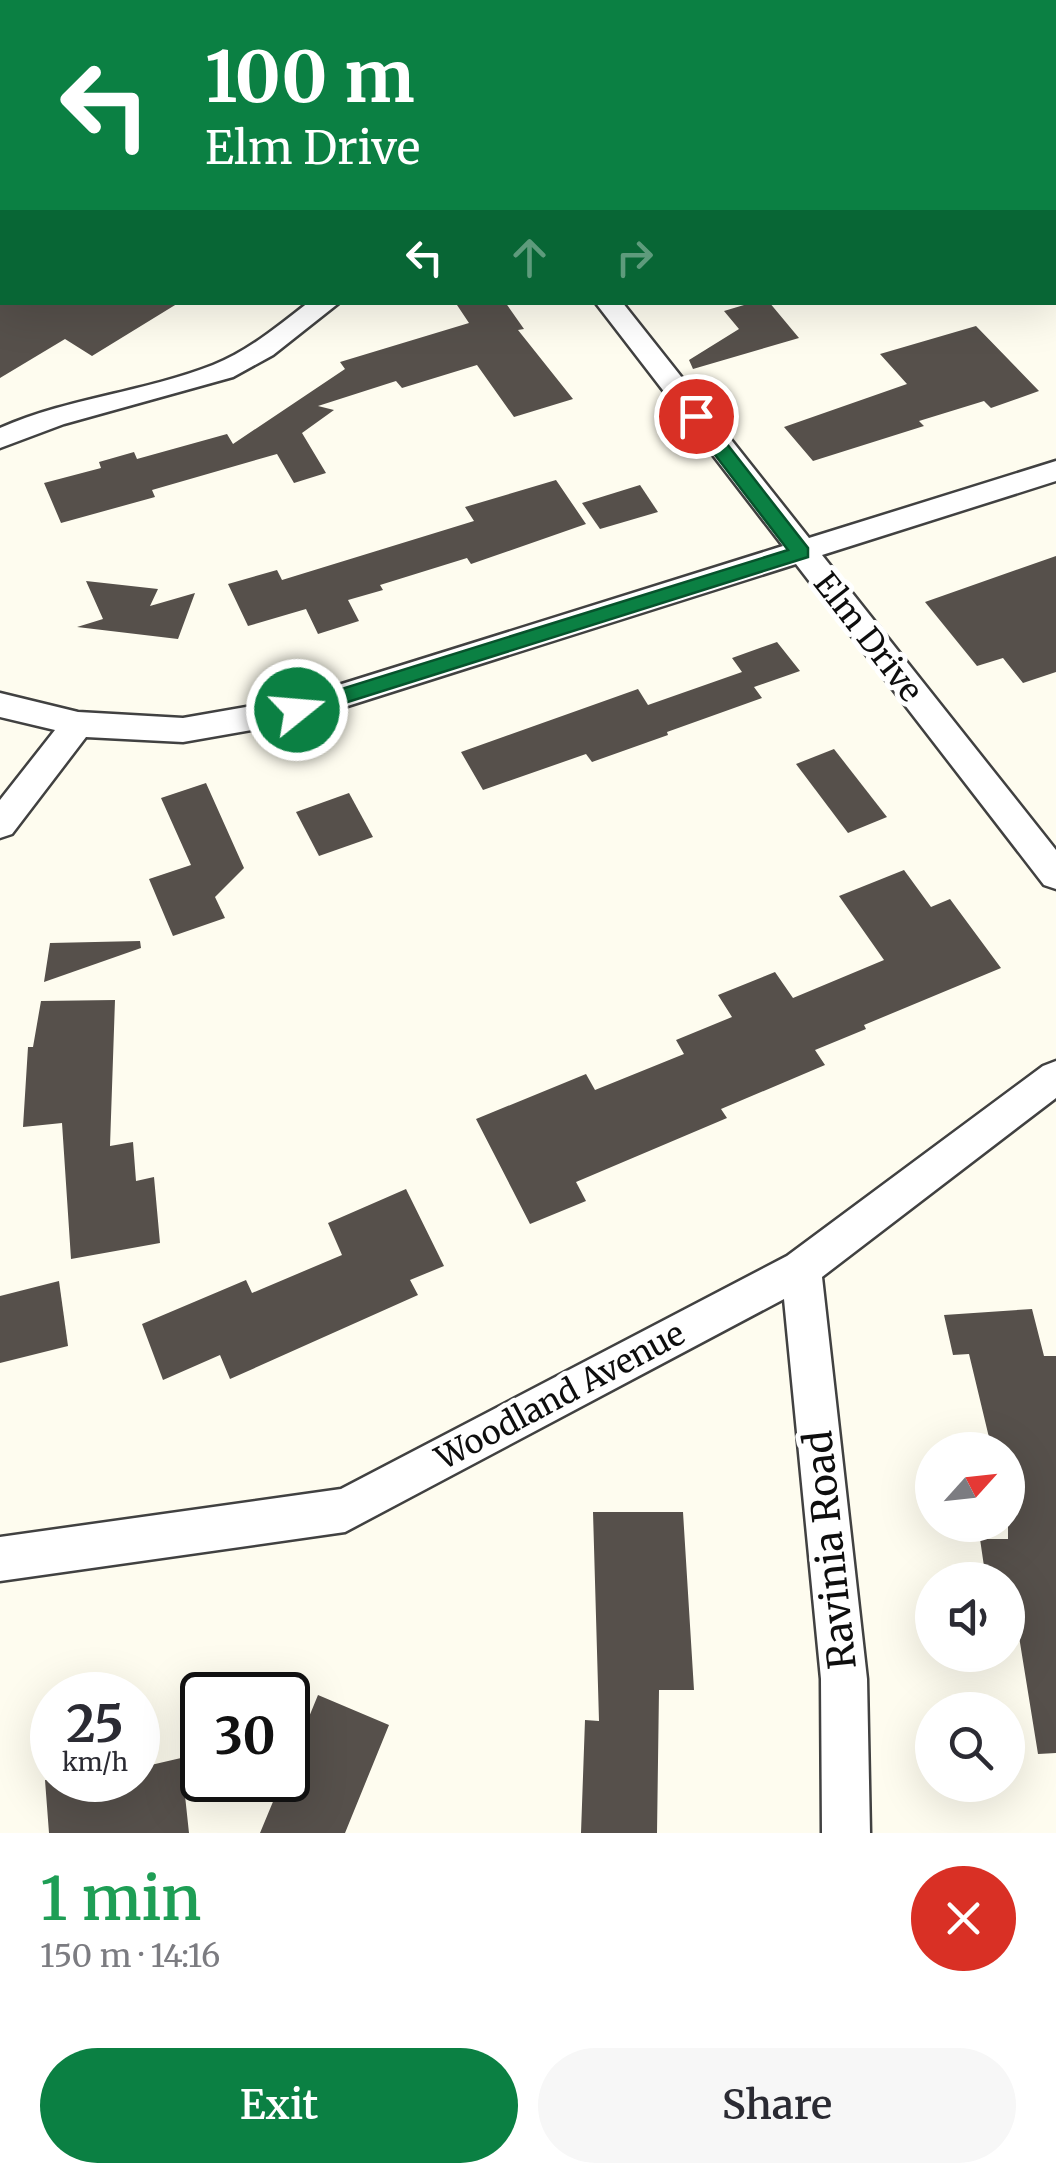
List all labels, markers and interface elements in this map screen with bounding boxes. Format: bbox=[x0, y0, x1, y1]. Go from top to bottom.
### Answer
text: 100 m bbox=[205, 33, 415, 121]
icon: left bbox=[40, 40, 170, 170]
text: Elm Drive bbox=[205, 120, 420, 176]
icon: left bbox=[397, 230, 452, 285]
icon: ahead bbox=[502, 230, 557, 285]
icon: right bbox=[607, 230, 662, 285]
pin bbox=[654, 374, 739, 459]
icon: arrive bbox=[669, 389, 724, 444]
street label: Elm Drive bbox=[805, 564, 931, 710]
position arrow bbox=[245, 658, 349, 762]
street label: Woodland Avenue bbox=[428, 1313, 691, 1479]
street label: Ravinia Road bbox=[794, 1428, 866, 1672]
north arrow bbox=[915, 1432, 1025, 1542]
map controls bbox=[915, 1432, 1025, 1802]
button: sound bbox=[915, 1562, 1025, 1672]
speed limit sign: 30 bbox=[180, 1672, 310, 1802]
button: search bbox=[915, 1692, 1025, 1802]
text: 25 bbox=[66, 1693, 124, 1756]
text: km/h bbox=[62, 1746, 128, 1778]
text: 1 min bbox=[40, 1861, 201, 1936]
button: close bbox=[911, 1866, 1016, 1971]
text: 150 m · 14:16 bbox=[40, 1936, 220, 1976]
button: Exit bbox=[40, 2048, 518, 2163]
button: Share bbox=[538, 2048, 1016, 2163]

